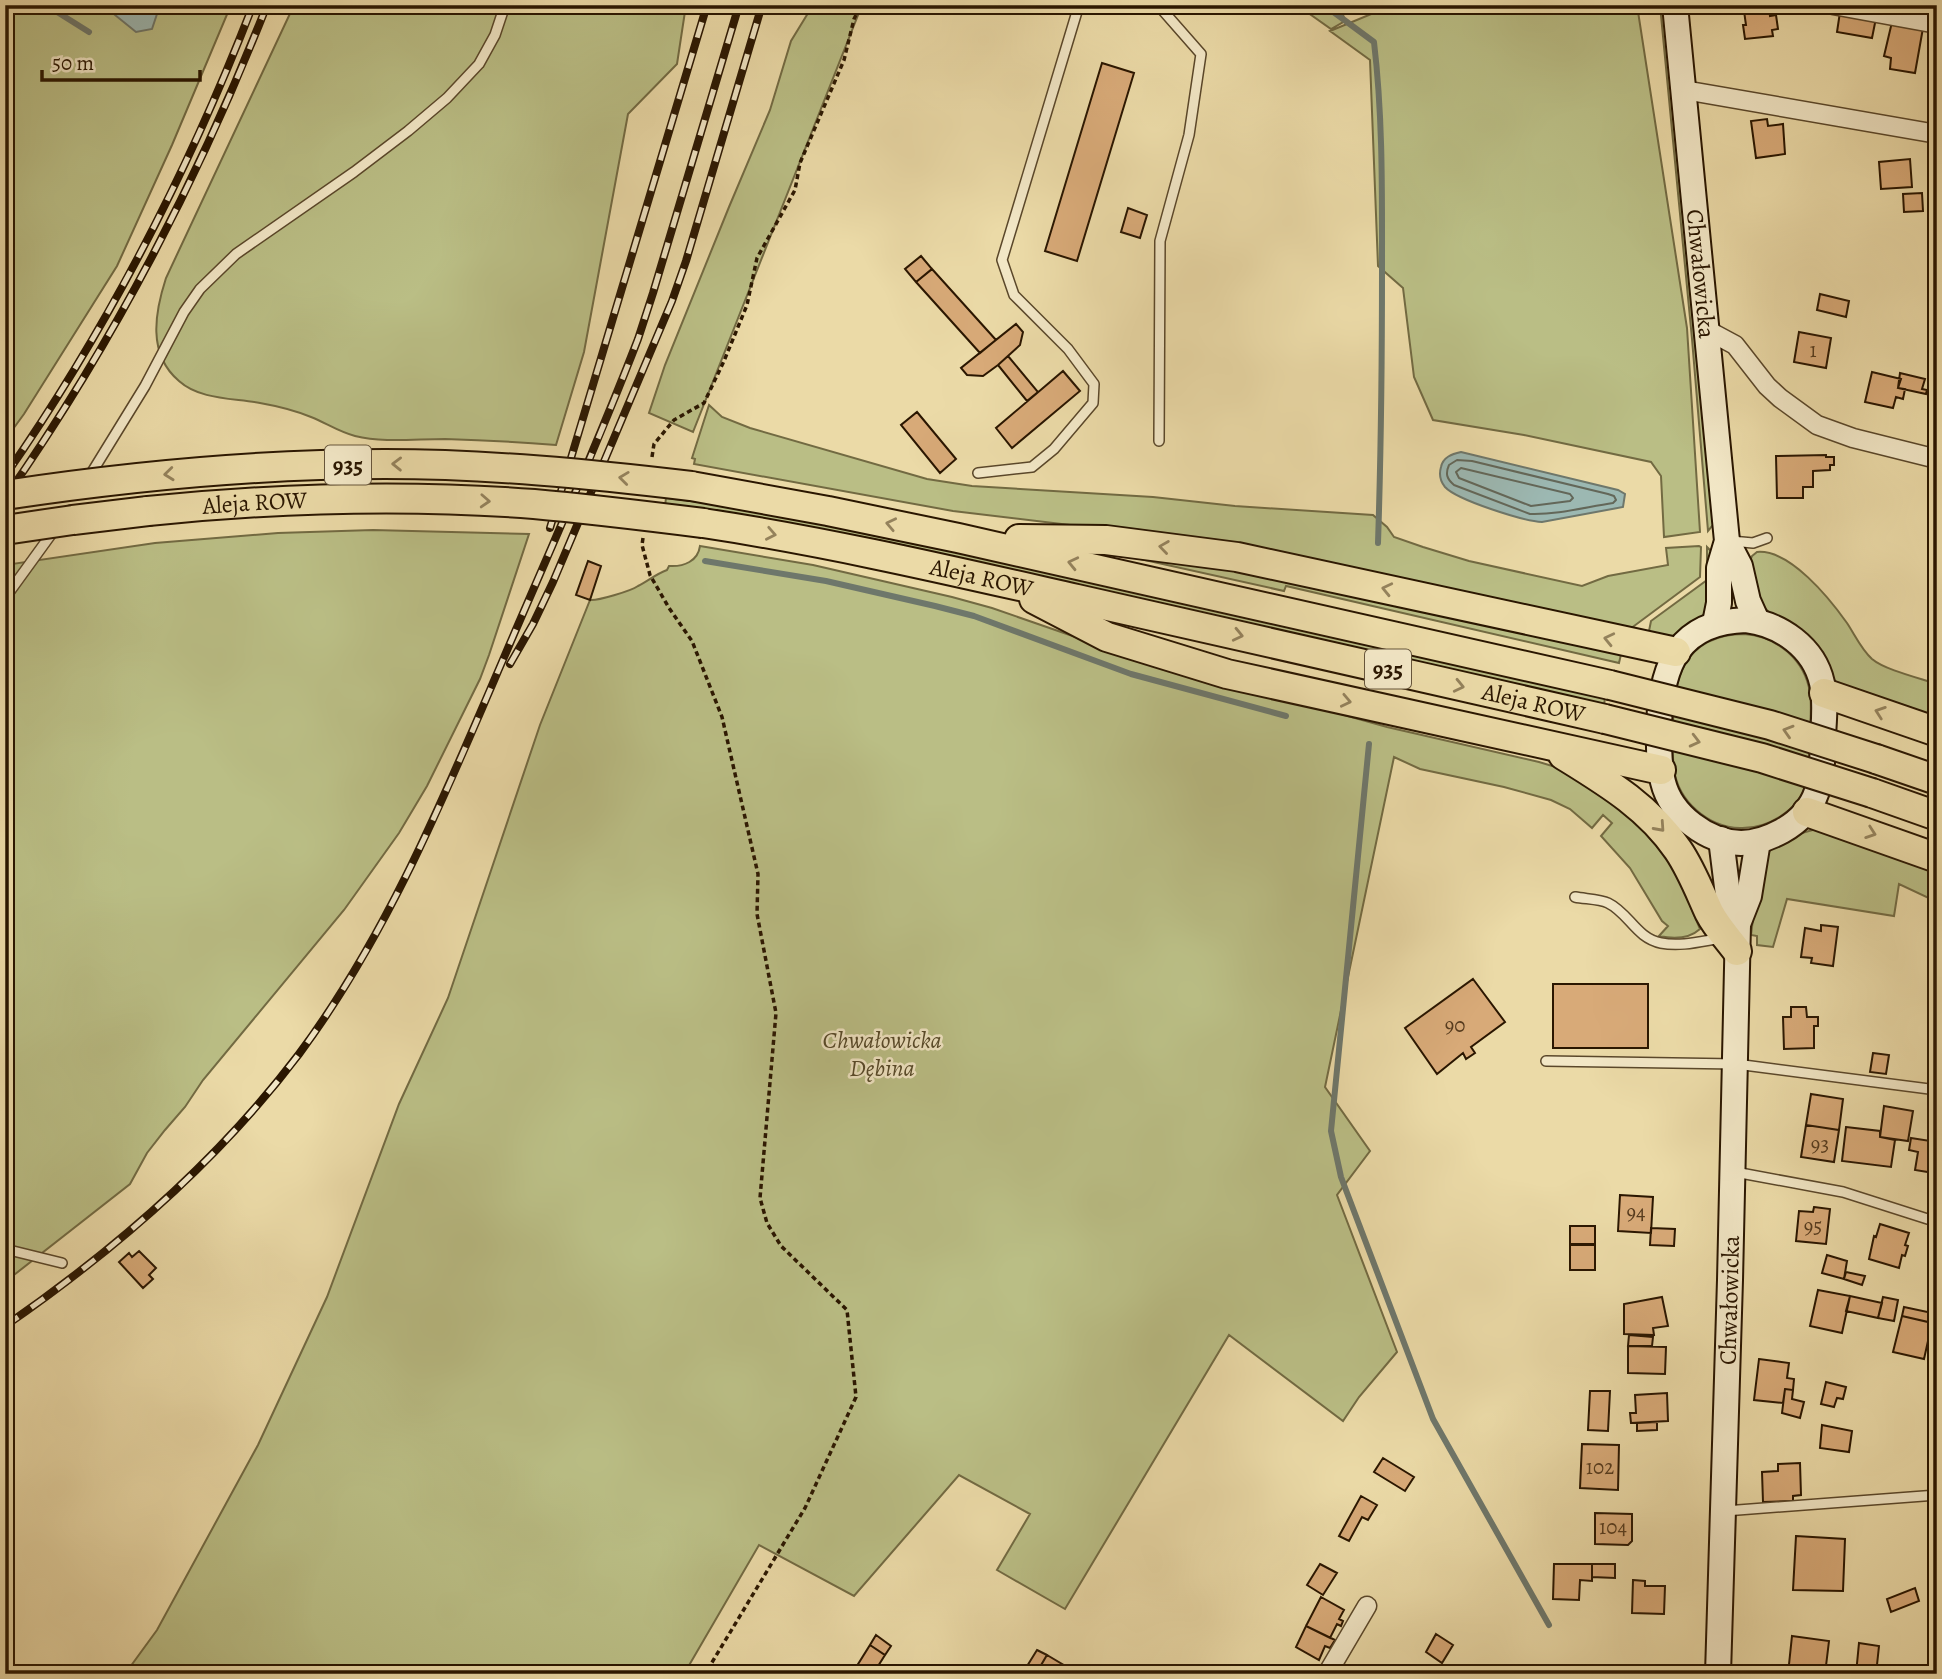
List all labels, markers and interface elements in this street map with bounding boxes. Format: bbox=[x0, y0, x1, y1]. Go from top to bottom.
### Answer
scale bar bbox=[42, 38, 200, 82]
text: 50 m bbox=[52, 49, 94, 77]
street label: Chwałowicka bbox=[1679, 208, 1723, 341]
house number: 1 bbox=[1809, 336, 1817, 364]
road number: 935 bbox=[325, 446, 371, 485]
one-way arrow bbox=[391, 457, 402, 472]
one-way arrow bbox=[164, 467, 175, 482]
one-way arrow bbox=[618, 471, 629, 486]
street label: Aleja ROW bbox=[200, 484, 308, 522]
one-way arrow bbox=[480, 494, 491, 509]
one-way arrow bbox=[885, 517, 897, 532]
one-way arrow bbox=[765, 526, 776, 541]
one-way arrow bbox=[1158, 539, 1170, 554]
street label: Aleja ROW bbox=[926, 550, 1037, 605]
one-way arrow bbox=[1067, 557, 1079, 572]
one-way arrow bbox=[1381, 583, 1393, 598]
one-way arrow bbox=[1232, 627, 1244, 641]
one-way arrow bbox=[1604, 632, 1616, 647]
road number: 935 bbox=[1365, 650, 1411, 688]
street label: Aleja ROW bbox=[1478, 675, 1589, 730]
one-way arrow bbox=[1453, 678, 1465, 692]
one-way arrow bbox=[1340, 693, 1352, 708]
one-way arrow bbox=[1875, 706, 1887, 720]
one-way arrow bbox=[1782, 724, 1794, 739]
one-way arrow bbox=[1689, 733, 1701, 747]
one-way arrow bbox=[1651, 819, 1664, 832]
one-way arrow bbox=[1865, 825, 1877, 839]
house number: 90 bbox=[1445, 1011, 1465, 1039]
park label: Chwałowicka Dębina bbox=[822, 1024, 942, 1084]
house number: 93 bbox=[1811, 1130, 1829, 1158]
house number: 94 bbox=[1626, 1198, 1646, 1226]
house number: 95 bbox=[1804, 1212, 1822, 1240]
street label: Chwałowicka bbox=[1711, 1234, 1747, 1365]
house number: 102 bbox=[1586, 1453, 1614, 1481]
house number: 104 bbox=[1599, 1513, 1627, 1541]

